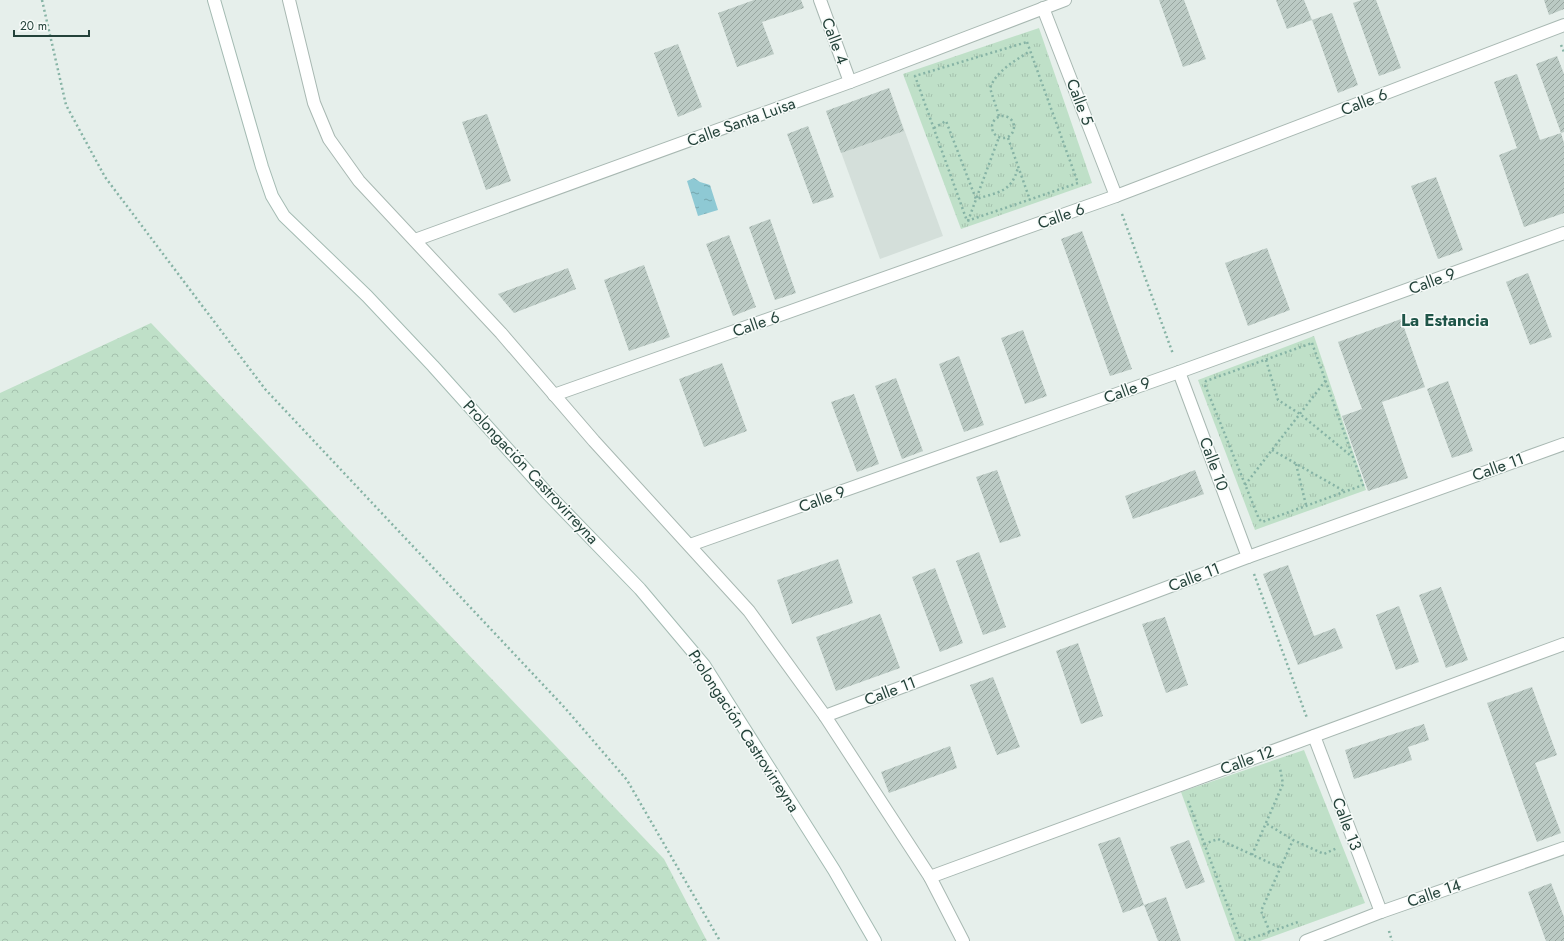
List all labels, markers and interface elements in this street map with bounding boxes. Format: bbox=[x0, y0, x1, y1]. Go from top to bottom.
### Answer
scale bar bbox=[14, 12, 89, 38]
street label: Calle 4 bbox=[816, 14, 854, 68]
text: 20 m bbox=[20, 17, 47, 35]
street label: Calle 5 bbox=[1061, 75, 1099, 129]
street label: Calle 6 bbox=[1337, 83, 1391, 121]
street label: Calle Santa Luisa bbox=[684, 92, 798, 152]
street label: Calle 6 bbox=[1034, 197, 1088, 235]
street label: Calle 9 bbox=[1405, 262, 1459, 300]
street label: Calle 6 bbox=[729, 305, 783, 343]
district label: La Estancia bbox=[1401, 308, 1489, 332]
street label: Calle 9 bbox=[1100, 371, 1154, 409]
street label: Prolongación Castrovirreyna bbox=[458, 395, 604, 549]
street label: Calle 10 bbox=[1194, 434, 1234, 494]
street label: Calle 11 bbox=[1469, 447, 1527, 487]
street label: Calle 9 bbox=[795, 480, 849, 518]
street label: Calle 11 bbox=[1165, 557, 1223, 597]
street label: Prolongación Castrovirreyna bbox=[683, 645, 805, 817]
street label: Calle 11 bbox=[861, 671, 919, 711]
street label: Calle 12 bbox=[1217, 740, 1277, 780]
street label: Calle 13 bbox=[1326, 794, 1368, 854]
street label: Calle 14 bbox=[1404, 873, 1464, 913]

